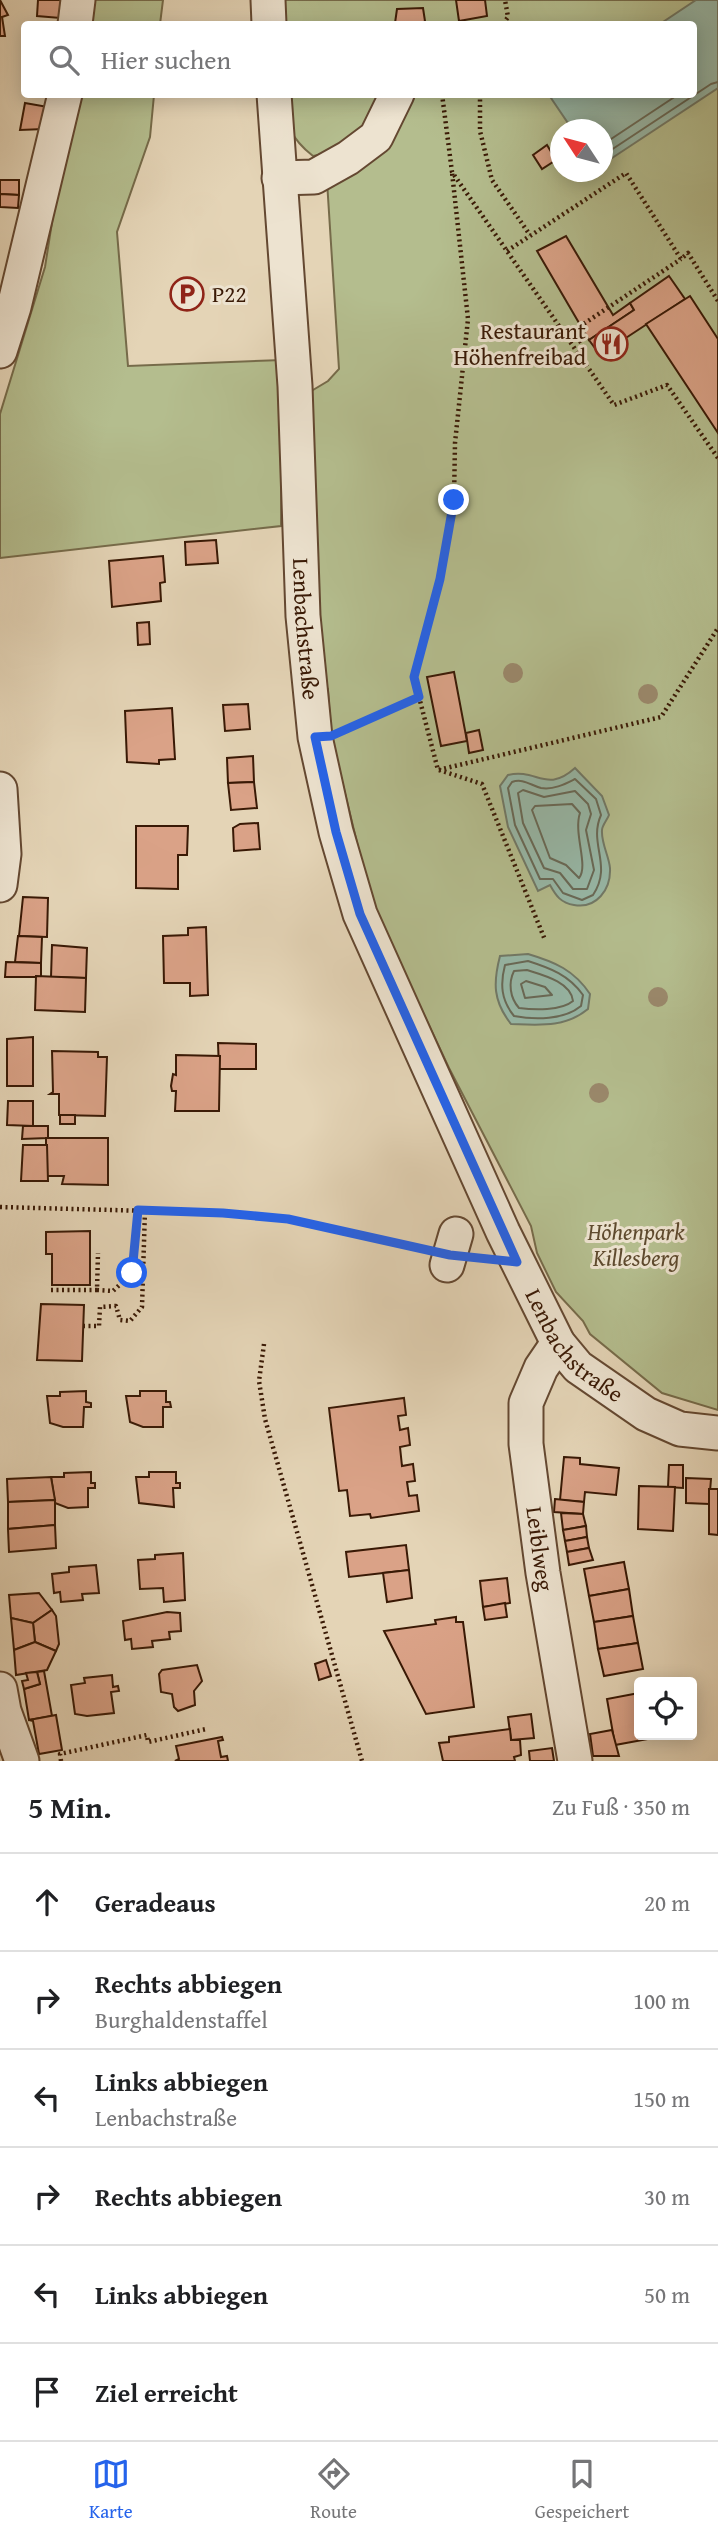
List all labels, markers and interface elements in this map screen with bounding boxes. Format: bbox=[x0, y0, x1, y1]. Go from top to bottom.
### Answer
search box bbox=[21, 21, 697, 98]
text: Hier suchen bbox=[101, 40, 231, 79]
icon: search bbox=[45, 41, 83, 79]
north arrow bbox=[550, 119, 613, 182]
parking icon: P22 bbox=[168, 275, 206, 313]
place label: P22 bbox=[212, 277, 247, 310]
place label: Restaurant Höhenfreibad bbox=[454, 314, 587, 373]
restaurant icon: Restaurant Höhenfreibad bbox=[592, 325, 630, 363]
route end bbox=[438, 484, 469, 515]
street label: Lenbachstraße bbox=[285, 557, 328, 701]
park label: Höhenpark Killesberg bbox=[586, 1215, 685, 1274]
route start bbox=[116, 1257, 147, 1288]
street label: Lenbachstraße bbox=[518, 1283, 631, 1410]
street label: Leiblweg bbox=[518, 1504, 563, 1594]
map controls bbox=[634, 1677, 697, 1740]
button: locate bbox=[634, 1677, 697, 1740]
text: 5 Min. bbox=[28, 1785, 111, 1829]
text: Zu Fuß · 350 m bbox=[552, 1790, 690, 1823]
icon: ahead bbox=[28, 1883, 66, 1921]
text: Geradeaus bbox=[95, 1883, 216, 1922]
text: 20 m bbox=[644, 1886, 690, 1919]
text: Rechts abbiegen bbox=[95, 1964, 282, 2003]
icon: right bbox=[28, 1981, 66, 2019]
text: 100 m bbox=[633, 1984, 690, 2017]
text: Burghaldenstaffel bbox=[95, 2003, 268, 2036]
text: Links abbiegen bbox=[95, 2062, 268, 2101]
icon: left bbox=[28, 2079, 66, 2117]
text: 150 m bbox=[633, 2082, 690, 2115]
text: Lenbachstraße bbox=[95, 2101, 237, 2134]
icon: right bbox=[28, 2177, 66, 2215]
text: Rechts abbiegen bbox=[95, 2177, 282, 2216]
text: 30 m bbox=[644, 2180, 690, 2213]
icon: left bbox=[28, 2275, 66, 2313]
text: Links abbiegen bbox=[95, 2275, 268, 2314]
text: 50 m bbox=[644, 2278, 690, 2311]
icon: arrive bbox=[28, 2373, 66, 2411]
text: Ziel erreicht bbox=[95, 2373, 238, 2412]
tab: Karte bbox=[89, 2455, 133, 2525]
tab: Route bbox=[310, 2455, 357, 2525]
tab: Gespeichert bbox=[535, 2455, 629, 2525]

